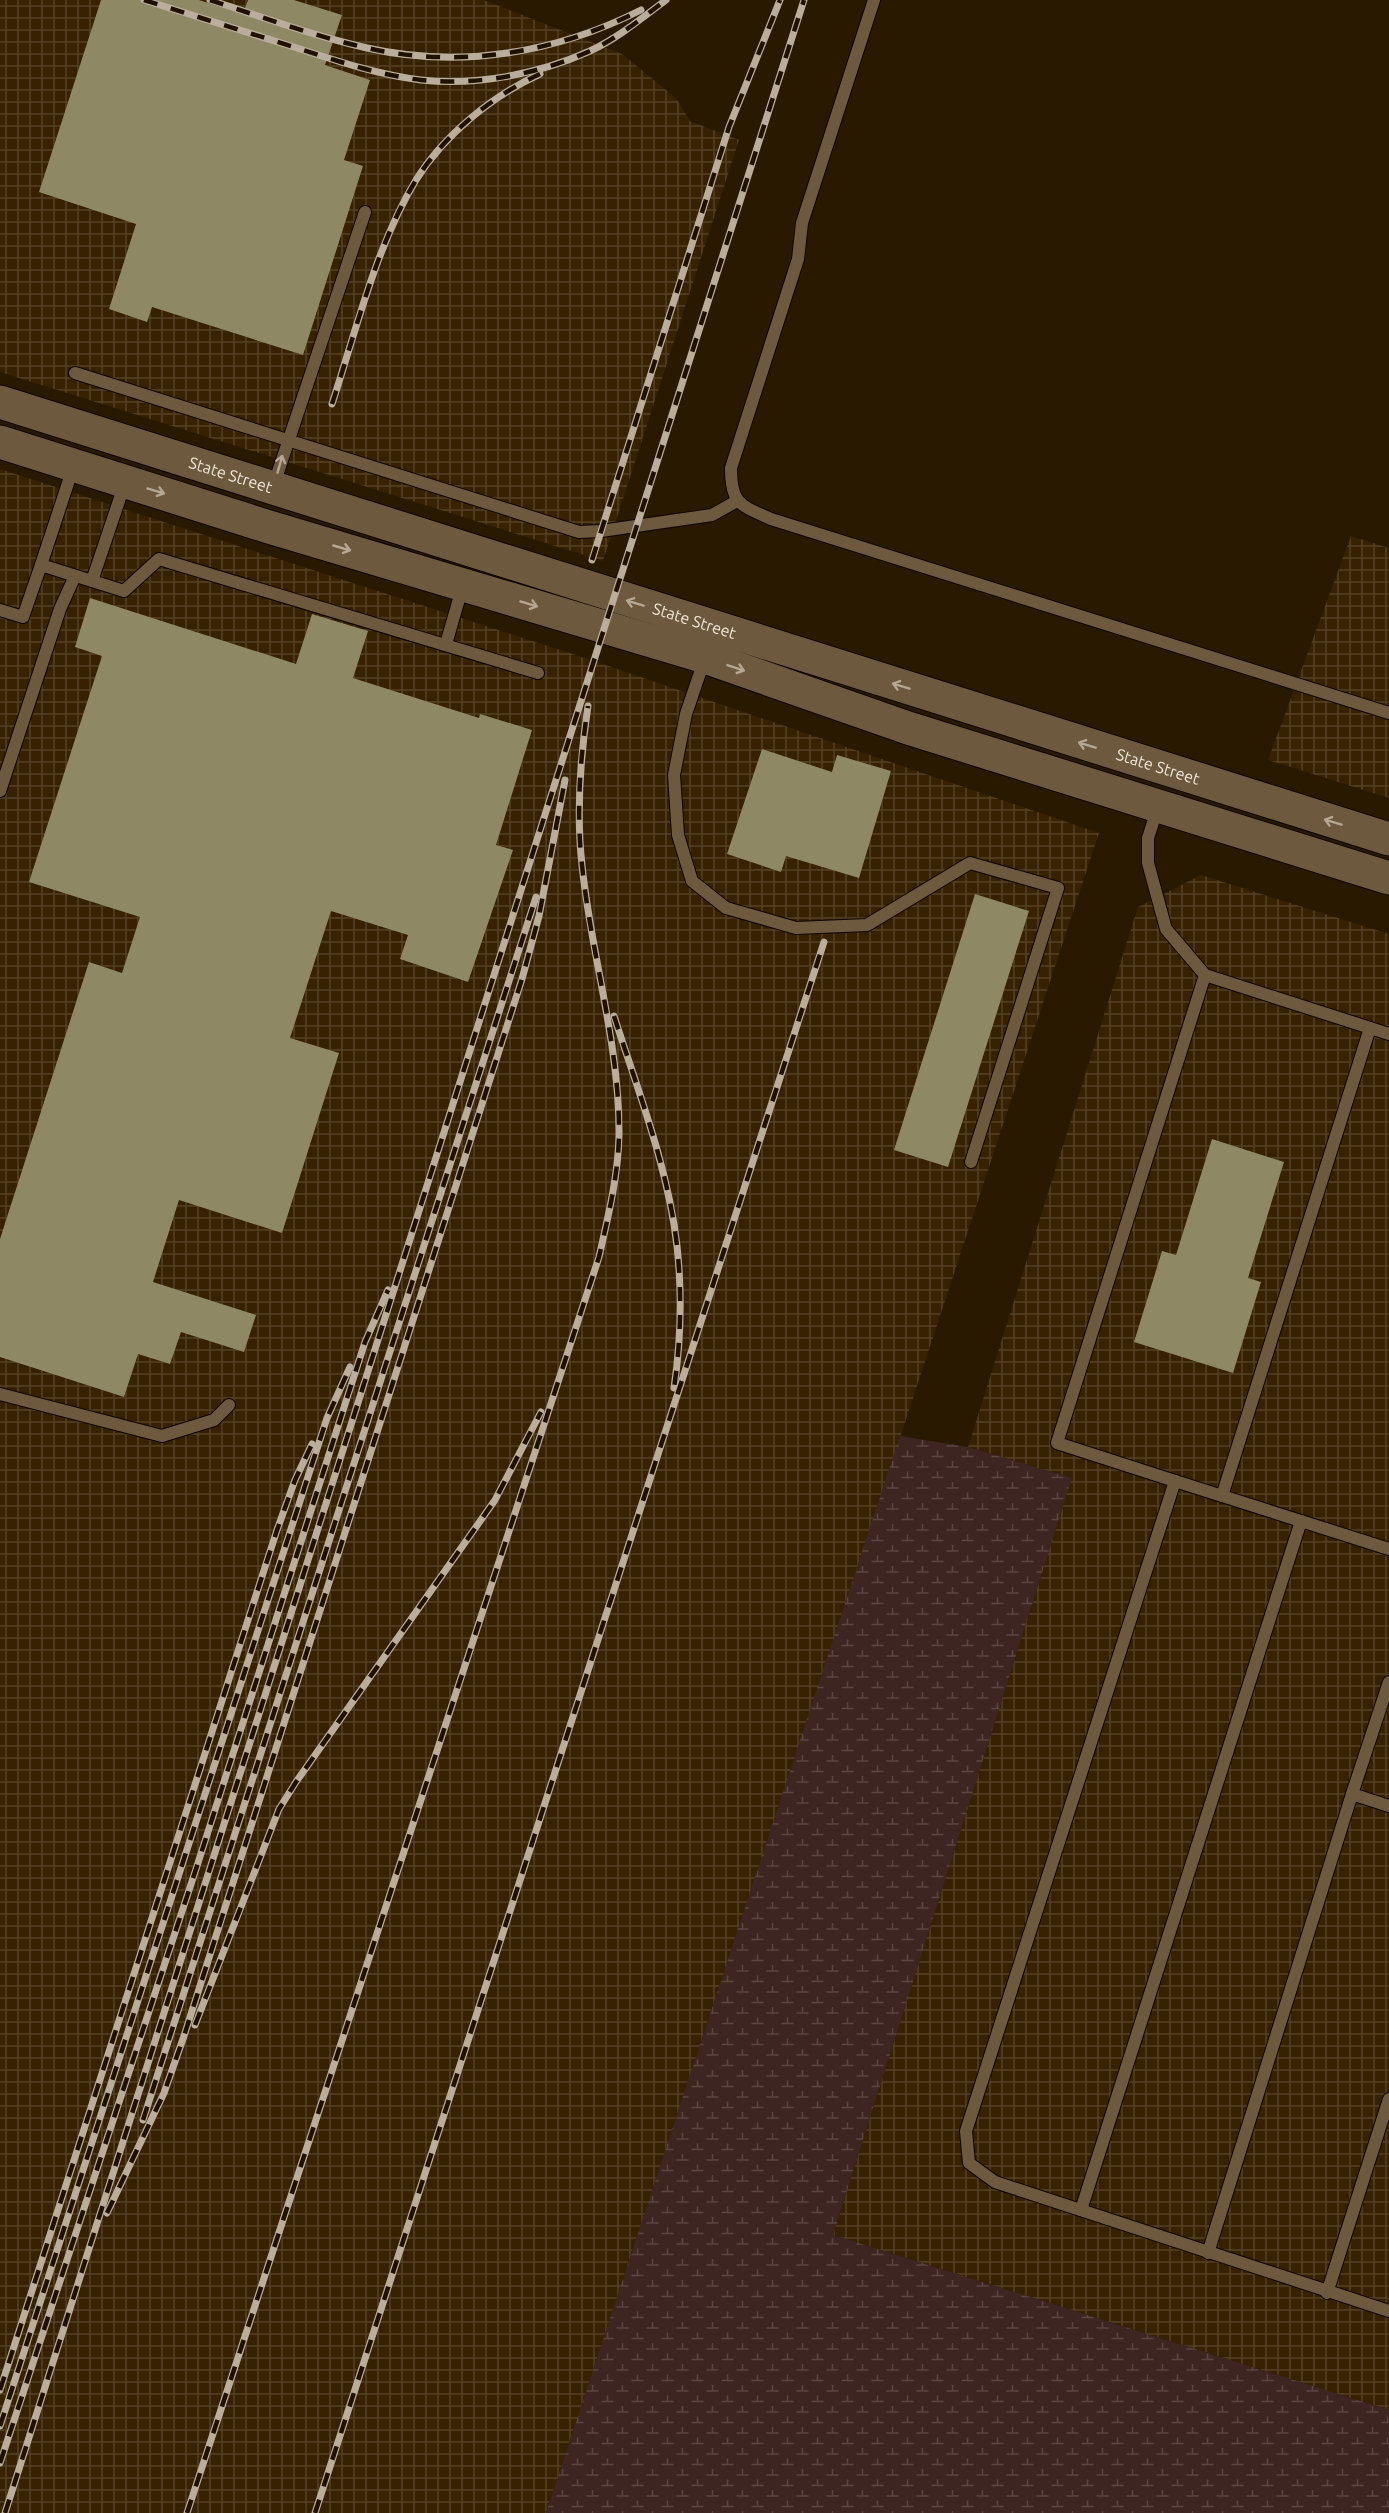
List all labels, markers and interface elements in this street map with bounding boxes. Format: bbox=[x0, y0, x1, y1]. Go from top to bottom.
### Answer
street label: State Street bbox=[187, 453, 275, 496]
one-way arrow bbox=[275, 455, 286, 474]
one-way arrow bbox=[146, 486, 165, 497]
one-way arrow bbox=[332, 543, 351, 554]
one-way arrow bbox=[626, 597, 645, 608]
one-way arrow bbox=[519, 599, 538, 610]
street label: State Street bbox=[651, 599, 739, 642]
one-way arrow bbox=[726, 663, 745, 674]
one-way arrow bbox=[892, 680, 911, 691]
one-way arrow bbox=[1078, 738, 1097, 749]
street label: State Street bbox=[1114, 745, 1203, 788]
one-way arrow bbox=[1324, 816, 1343, 827]

